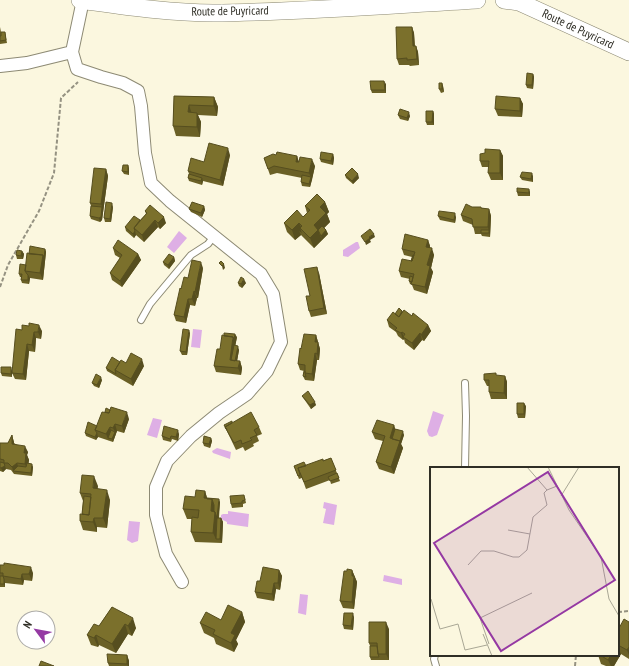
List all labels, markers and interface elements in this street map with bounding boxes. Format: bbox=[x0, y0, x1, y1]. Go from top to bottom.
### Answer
street label: Route de Puyricard bbox=[191, 2, 269, 19]
street label: Route de Puyricard bbox=[540, 5, 616, 52]
inset map bbox=[430, 467, 619, 656]
north arrow bbox=[16, 610, 56, 650]
text: N bbox=[20, 618, 35, 631]

